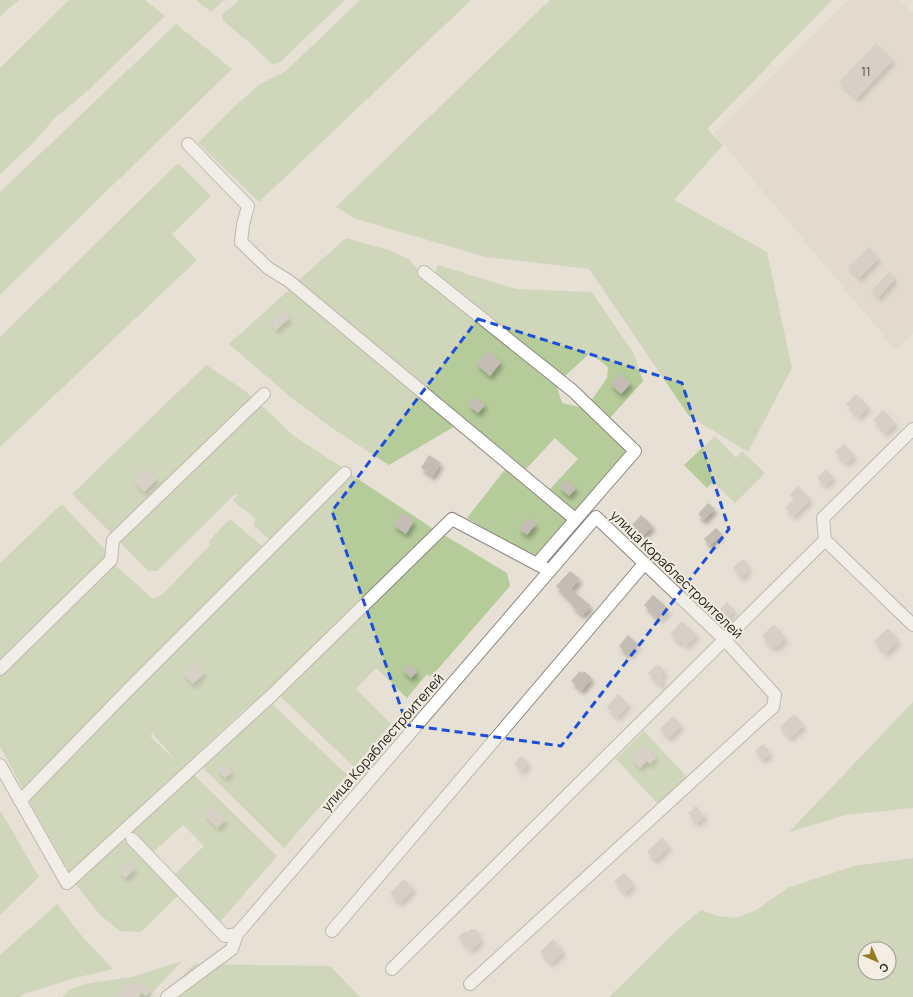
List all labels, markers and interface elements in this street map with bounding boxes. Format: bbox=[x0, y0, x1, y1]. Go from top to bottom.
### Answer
house number: 11 bbox=[861, 63, 871, 80]
street label: улица Кораблестроителей bbox=[607, 506, 747, 642]
street label: улица Кораблестроителей bbox=[317, 669, 447, 815]
north arrow bbox=[857, 941, 897, 981]
text: С bbox=[876, 960, 893, 977]

